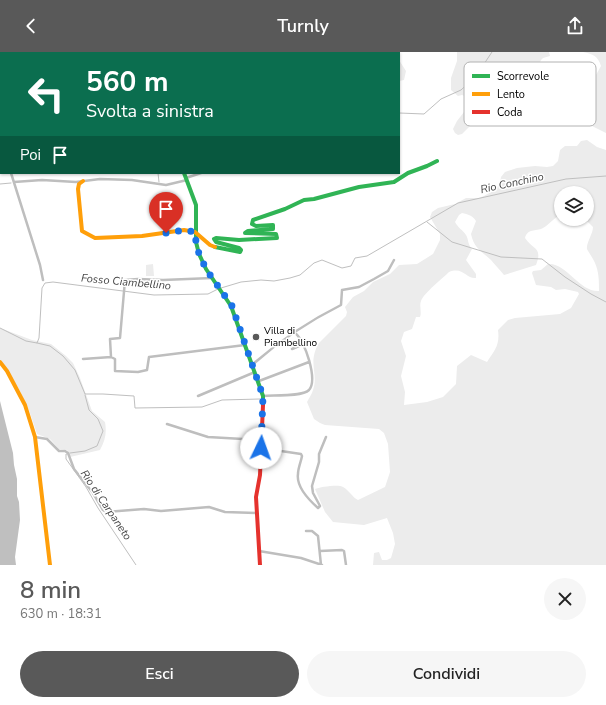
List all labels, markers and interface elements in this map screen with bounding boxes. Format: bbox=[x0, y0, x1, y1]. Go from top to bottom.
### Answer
text: Turnly bbox=[277, 14, 329, 38]
icon: back bbox=[20, 15, 42, 37]
icon: share bbox=[564, 15, 586, 37]
legend bbox=[464, 62, 596, 126]
text: 560 m bbox=[86, 63, 169, 101]
icon: left bbox=[20, 68, 72, 120]
text: Scorrevole bbox=[497, 69, 549, 84]
text: Lento bbox=[497, 87, 525, 102]
text: Svolta a sinistra bbox=[86, 99, 214, 123]
text: Coda bbox=[497, 105, 523, 120]
icon: arrive bbox=[49, 144, 71, 166]
text: Poi bbox=[20, 145, 41, 165]
water label: Rio Conchino bbox=[479, 169, 545, 197]
map controls bbox=[554, 186, 594, 226]
button: layers bbox=[554, 186, 594, 226]
pin bbox=[149, 192, 183, 233]
icon: arrive bbox=[155, 198, 177, 220]
water label: Fosso Ciambellino bbox=[80, 271, 172, 293]
place label: Villa di Piambellino bbox=[263, 324, 318, 350]
marker: Villa di Piambellino bbox=[251, 332, 261, 342]
position arrow bbox=[240, 427, 282, 469]
water label: Rio di Carpaneto bbox=[77, 467, 135, 543]
text: 8 min bbox=[20, 574, 81, 606]
button: close bbox=[544, 578, 586, 620]
text: 630 m · 18:31 bbox=[20, 605, 102, 623]
button: Esci bbox=[20, 651, 299, 697]
button: Condividi bbox=[307, 651, 586, 697]

